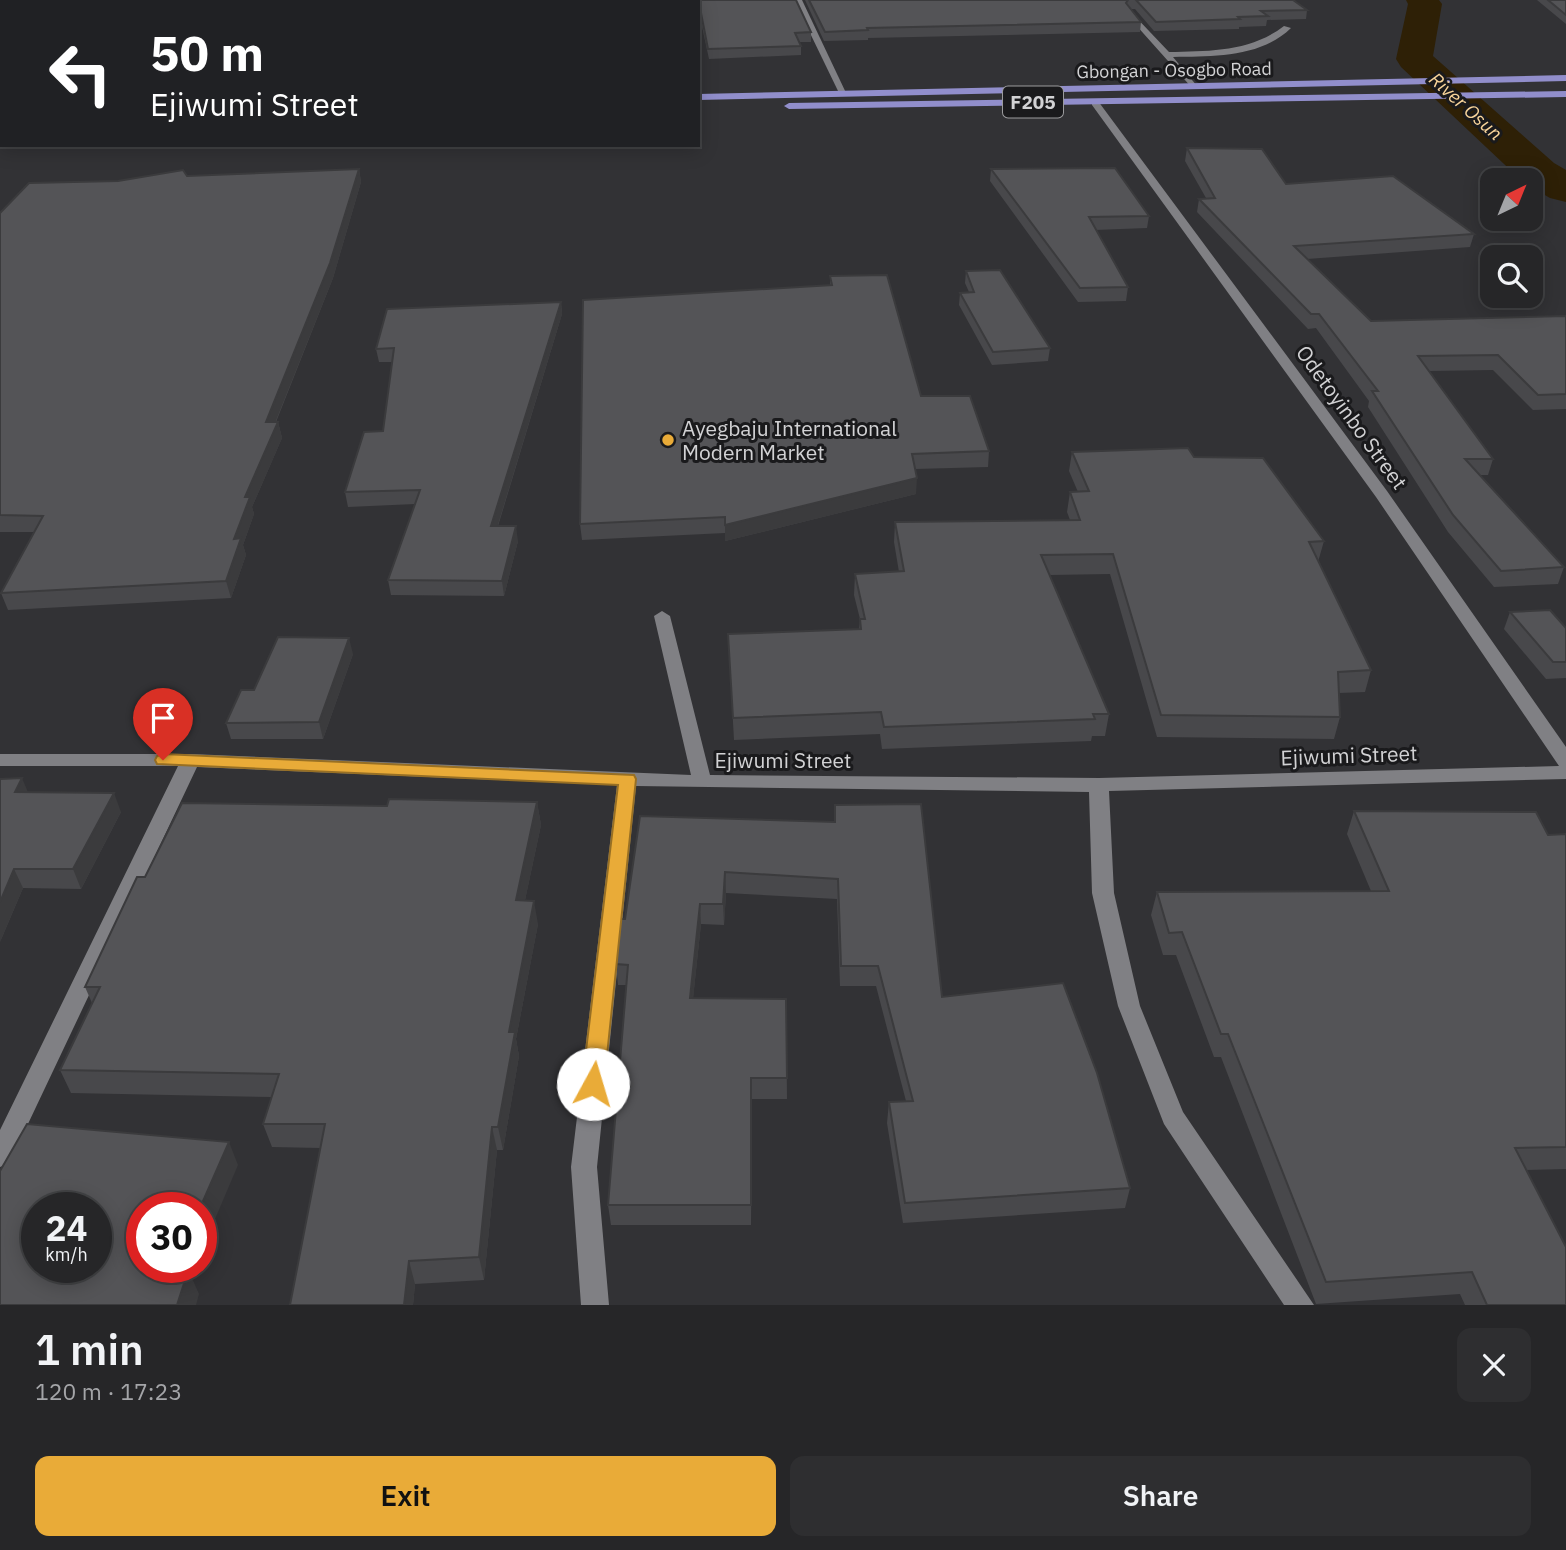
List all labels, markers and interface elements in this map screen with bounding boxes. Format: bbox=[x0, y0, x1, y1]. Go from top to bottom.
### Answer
text: 50 m bbox=[150, 21, 264, 84]
icon: left bbox=[35, 28, 126, 119]
street label: Gbongan - Osogbo Road bbox=[1076, 57, 1272, 83]
water label: River Osun bbox=[1424, 67, 1508, 145]
text: Ejiwumi Street bbox=[150, 83, 359, 125]
road number: F205 bbox=[1003, 86, 1063, 118]
north arrow bbox=[1480, 168, 1544, 231]
map controls bbox=[1480, 168, 1543, 308]
button: search bbox=[1480, 245, 1543, 308]
street label: Odetoyinbo Street bbox=[1290, 339, 1414, 495]
place label: Ayegbaju International Modern Market bbox=[682, 414, 897, 466]
marker: Ayegbaju International Modern Market bbox=[660, 432, 676, 448]
pin bbox=[133, 688, 193, 760]
icon: arrive bbox=[144, 699, 182, 737]
street label: Ejiwumi Street bbox=[1280, 739, 1418, 771]
street label: Ejiwumi Street bbox=[715, 746, 851, 774]
position arrow bbox=[556, 1047, 630, 1121]
speed limit sign: 30 bbox=[126, 1192, 217, 1283]
text: 24 bbox=[45, 1205, 88, 1251]
text: km/h bbox=[45, 1243, 88, 1266]
text: 1 min bbox=[35, 1322, 144, 1377]
button: close bbox=[1457, 1328, 1531, 1402]
text: 120 m · 17:23 bbox=[35, 1376, 182, 1406]
button: Exit bbox=[35, 1456, 776, 1536]
button: Share bbox=[790, 1456, 1531, 1536]

